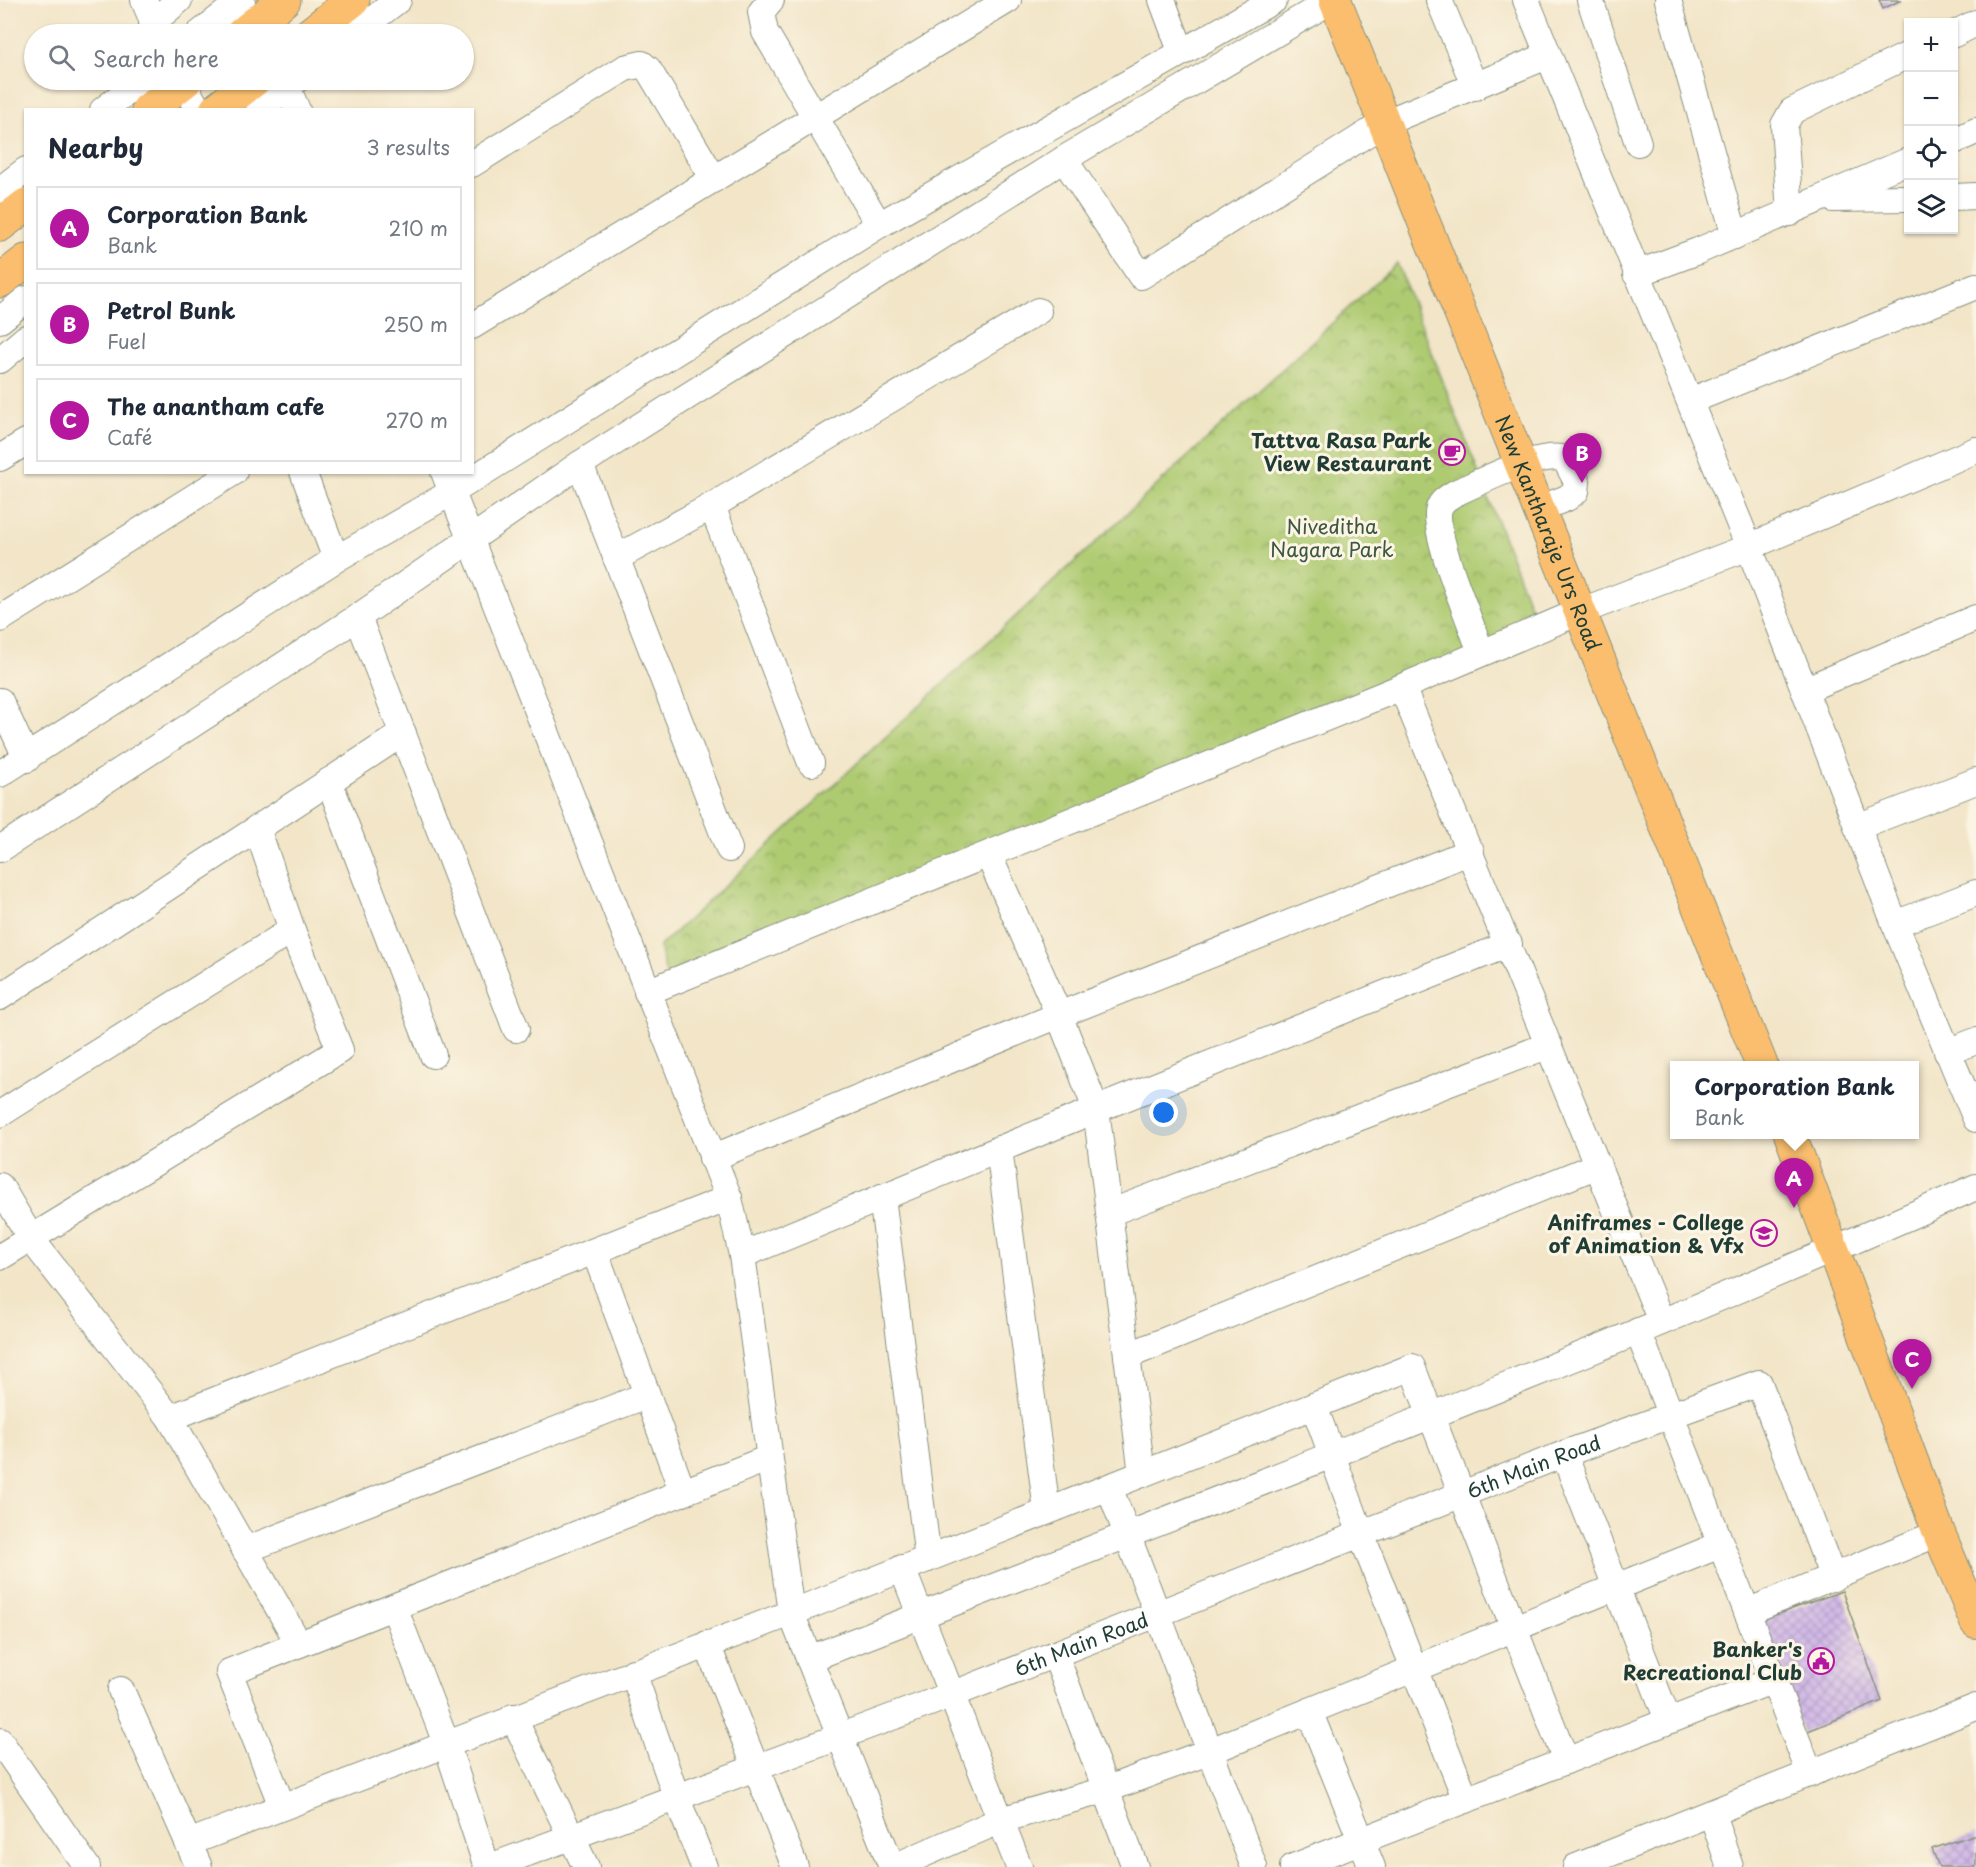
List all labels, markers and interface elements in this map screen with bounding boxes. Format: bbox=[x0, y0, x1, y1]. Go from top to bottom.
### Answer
map controls bbox=[1904, 18, 1958, 234]
button: + bbox=[1904, 18, 1958, 72]
search box bbox=[24, 24, 474, 90]
icon: search bbox=[45, 41, 78, 74]
text: Search here bbox=[93, 41, 219, 74]
button: − bbox=[1904, 72, 1958, 126]
button: locate bbox=[1904, 126, 1958, 180]
text: Nearby bbox=[48, 128, 143, 167]
text: 3 results bbox=[367, 132, 450, 162]
button: layers bbox=[1904, 180, 1958, 234]
text: Corporation Bank bbox=[107, 197, 308, 230]
text: A bbox=[62, 213, 77, 243]
text: 210 m bbox=[389, 213, 448, 243]
text: Bank bbox=[107, 230, 157, 260]
text: Petrol Bunk bbox=[107, 293, 235, 326]
text: B bbox=[63, 309, 76, 339]
text: 250 m bbox=[384, 309, 448, 339]
text: Fuel bbox=[107, 326, 146, 356]
text: The anantham cafe bbox=[107, 389, 325, 422]
text: C bbox=[62, 405, 77, 435]
text: 270 m bbox=[385, 405, 448, 435]
street label: New Kantharaje Urs Road bbox=[1488, 411, 1609, 655]
text: Café bbox=[107, 422, 152, 452]
place label: Tattva Rasa Park View Restaurant bbox=[1251, 425, 1433, 478]
pin: B bbox=[1562, 434, 1602, 483]
cafe icon: Tattva Rasa Park View Restaurant bbox=[1437, 437, 1467, 467]
park label: Niveditha Nagara Park bbox=[1270, 511, 1394, 564]
popup bbox=[1670, 1061, 1919, 1139]
text: Corporation Bank bbox=[1694, 1069, 1895, 1102]
your location bbox=[1149, 1098, 1178, 1127]
text: Bank bbox=[1694, 1102, 1744, 1132]
pin: A bbox=[1774, 1158, 1814, 1208]
place label: Aniframes - College of Animation & Vfx bbox=[1547, 1207, 1744, 1260]
school or university icon: Aniframes - College of Animation & Vfx bbox=[1749, 1218, 1779, 1248]
pin: C bbox=[1892, 1340, 1932, 1389]
street label: 6th Main Road bbox=[1462, 1427, 1605, 1506]
street label: 6th Main Road bbox=[1010, 1604, 1153, 1684]
place label: Banker's Recreational Club bbox=[1623, 1634, 1802, 1687]
public building icon: Banker's Recreational Club bbox=[1806, 1646, 1836, 1676]

